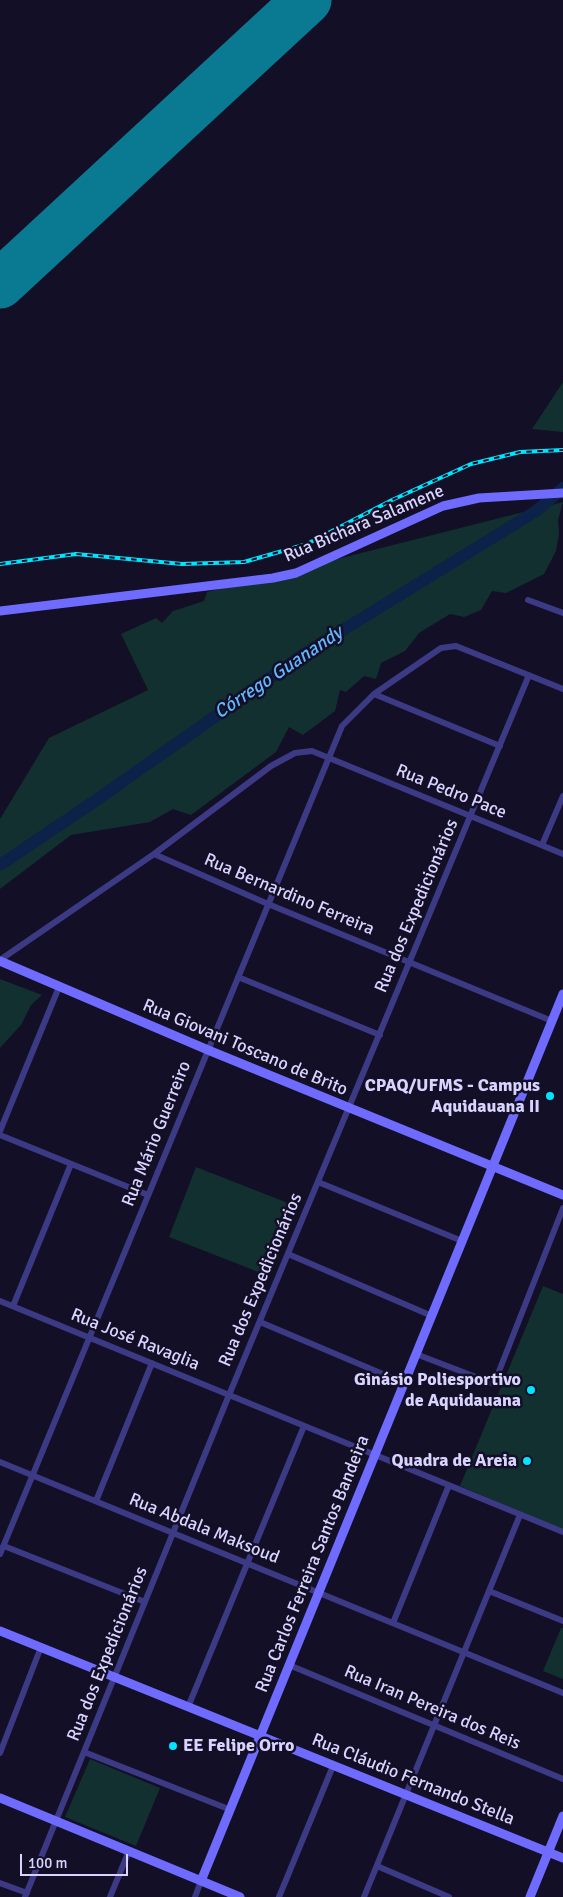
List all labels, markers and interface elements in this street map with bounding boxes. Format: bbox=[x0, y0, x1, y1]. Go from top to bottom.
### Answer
street label: Rua Bichara Salamene bbox=[281, 480, 447, 568]
water label: Córrego Guanandy bbox=[210, 622, 348, 724]
street label: Rua Pedro Pace bbox=[392, 760, 510, 824]
street label: Rua dos Expedicionários bbox=[371, 816, 463, 996]
street label: Rua Bernardino Ferreira bbox=[201, 849, 377, 941]
street label: Rua Giovani Toscano de Brito bbox=[139, 995, 351, 1101]
street label: Rua Mário Guerreiro bbox=[118, 1058, 196, 1210]
place label: CPAQ/UFMS - Campus Aquidauana II bbox=[365, 1075, 540, 1118]
marker: CPAQ/UFMS - Campus Aquidauana II bbox=[544, 1090, 556, 1102]
street label: Rua dos Expedicionários bbox=[215, 1190, 307, 1370]
street label: Rua José Ravaglia bbox=[67, 1304, 203, 1376]
place label: Ginásio Poliesportivo de Aquidauana bbox=[354, 1369, 521, 1412]
marker: Ginásio Poliesportivo de Aquidauana bbox=[525, 1384, 537, 1396]
street label: Rua Carlos Ferreira Santos Bandeira bbox=[251, 1432, 375, 1696]
place label: Quadra de Areia bbox=[392, 1450, 517, 1472]
marker: Quadra de Areia bbox=[521, 1455, 533, 1467]
street label: Rua Abdala Maksoud bbox=[126, 1489, 282, 1569]
street label: Rua dos Expedicionários bbox=[63, 1564, 153, 1744]
street label: Rua Iran Pereira dos Reis bbox=[341, 1661, 523, 1755]
street label: Rua Cláudio Fernando Stella bbox=[308, 1729, 518, 1831]
place label: EE Felipe Orro bbox=[183, 1735, 294, 1757]
marker: EE Felipe Orro bbox=[167, 1740, 179, 1752]
scale bar bbox=[22, 1844, 130, 1876]
text: 100 m bbox=[28, 1854, 68, 1872]

